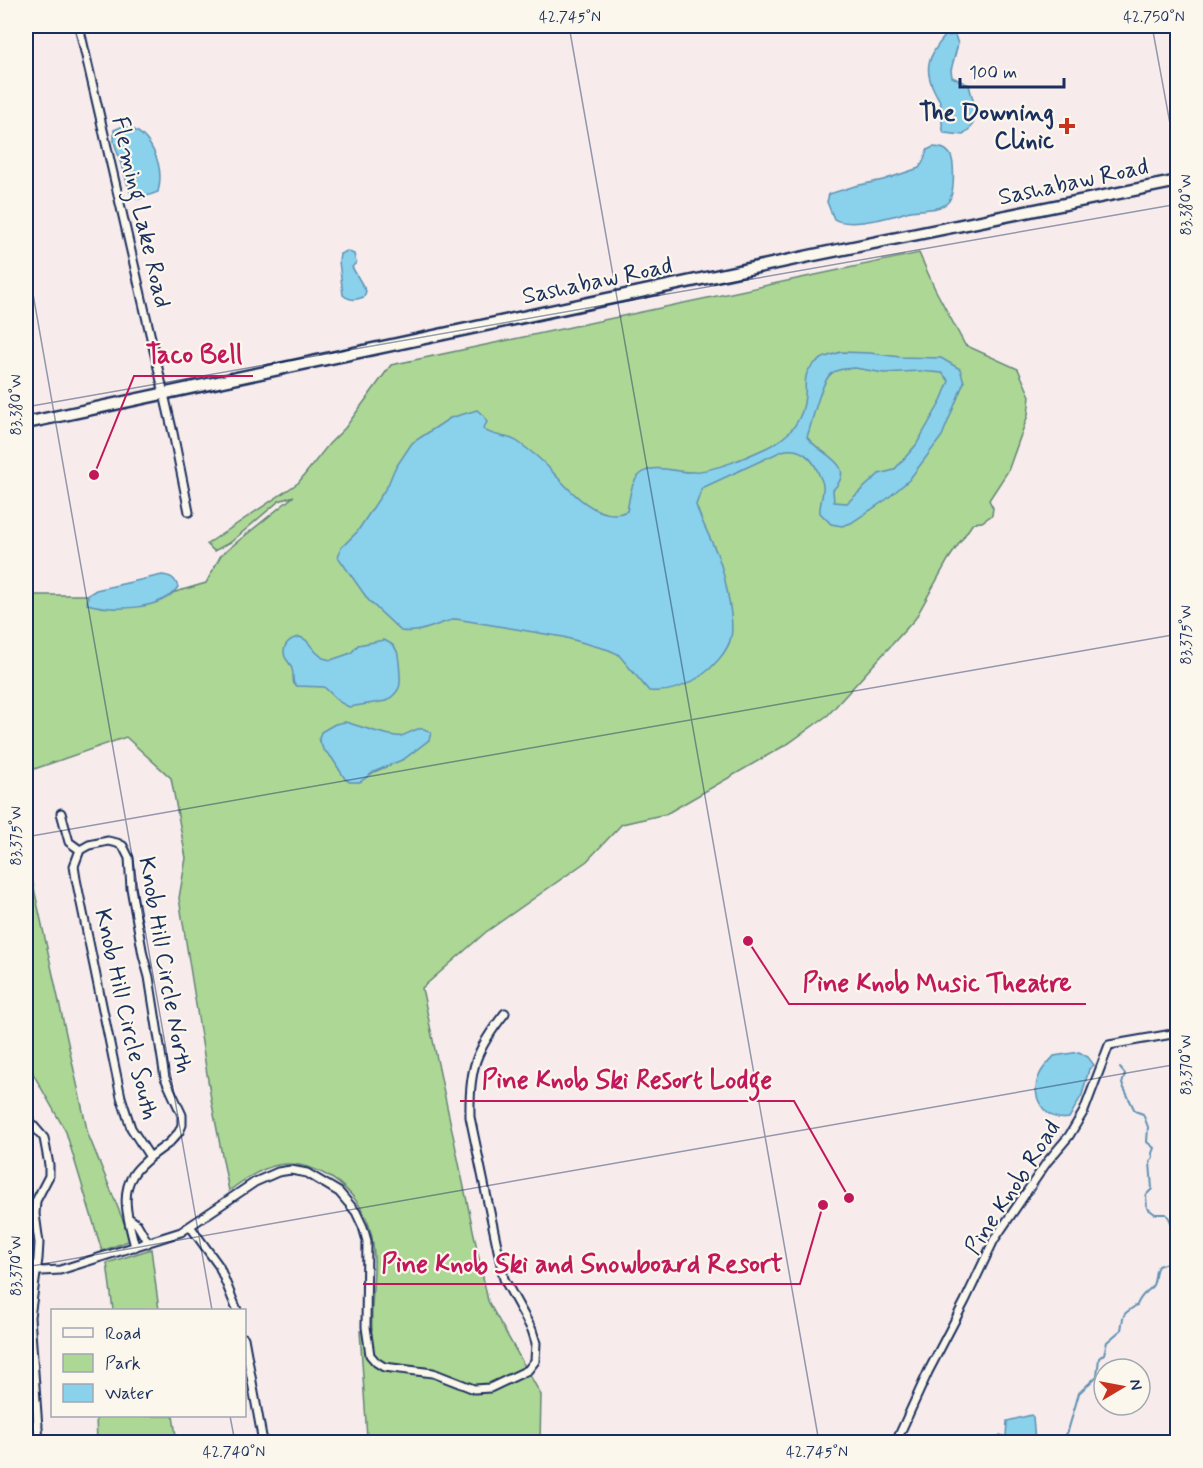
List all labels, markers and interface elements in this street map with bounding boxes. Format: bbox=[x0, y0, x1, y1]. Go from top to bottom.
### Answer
text: 42.745°N bbox=[539, 8, 601, 28]
text: 42.750°N bbox=[1123, 8, 1185, 28]
scale bar bbox=[960, 51, 1064, 89]
text: 100 m bbox=[969, 61, 1017, 85]
place label: The Downing Clinic bbox=[919, 98, 1054, 157]
street label: Fleming Lake Road bbox=[101, 114, 178, 312]
marker: The Downing Clinic bbox=[1058, 117, 1076, 135]
street label: Sashabaw Road bbox=[995, 151, 1151, 214]
text: 83.380°W bbox=[1177, 174, 1197, 236]
street label: Sashabaw Road bbox=[519, 250, 675, 313]
callout: Taco Bell bbox=[134, 332, 253, 376]
text: Taco Bell bbox=[146, 339, 242, 373]
text: 83.380°W bbox=[7, 374, 27, 436]
text: 83.375°W bbox=[1177, 605, 1197, 665]
text: 83.375°W bbox=[7, 806, 27, 866]
street label: Knob Hill Circle North bbox=[130, 854, 199, 1076]
street label: Knob Hill Circle South bbox=[86, 906, 165, 1123]
callout: Pine Knob Music Theatre bbox=[789, 960, 1086, 1004]
text: Pine Knob Music Theatre bbox=[802, 967, 1072, 1001]
text: 83.370°W bbox=[1177, 1035, 1197, 1095]
callout: Pine Knob Ski Resort Lodge bbox=[460, 1057, 794, 1101]
text: Pine Knob Ski Resort Lodge bbox=[482, 1064, 772, 1101]
street label: Pine Knob Road bbox=[958, 1115, 1068, 1261]
text: 83.370°W bbox=[7, 1236, 27, 1296]
callout: Pine Knob Ski and Snowboard Resort bbox=[363, 1240, 800, 1284]
text: Pine Knob Ski and Snowboard Resort bbox=[381, 1248, 783, 1282]
legend bbox=[51, 1309, 246, 1417]
text: Road bbox=[105, 1322, 141, 1346]
text: Park bbox=[105, 1352, 141, 1376]
north arrow bbox=[1092, 1357, 1152, 1417]
text: N bbox=[1124, 1378, 1147, 1392]
text: Water bbox=[105, 1382, 154, 1406]
text: 42.740°N bbox=[203, 1443, 265, 1463]
text: 42.745°N bbox=[786, 1443, 848, 1463]

